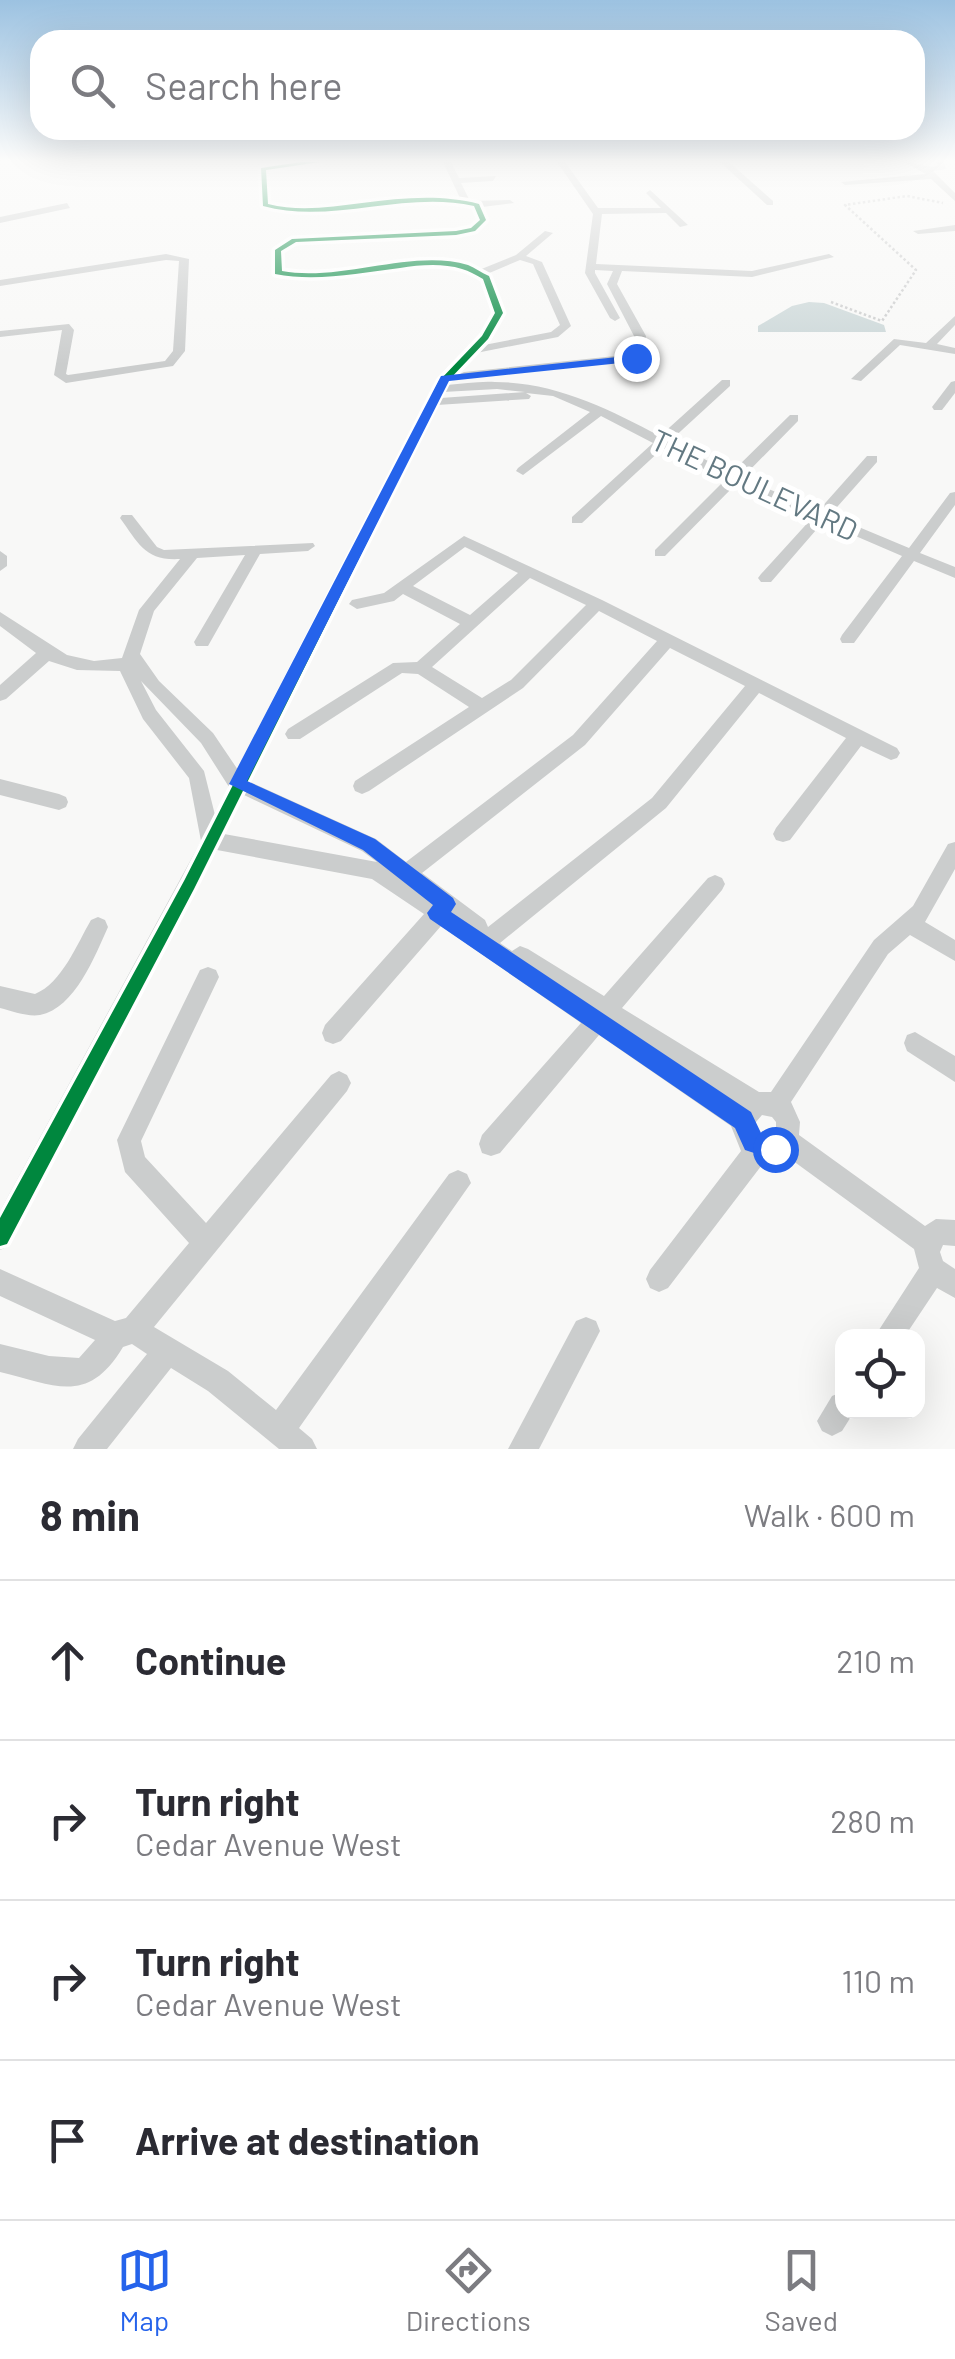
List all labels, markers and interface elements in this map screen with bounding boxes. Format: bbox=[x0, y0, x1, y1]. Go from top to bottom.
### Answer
search box bbox=[30, 30, 925, 140]
icon: search bbox=[65, 58, 120, 113]
text: Search here bbox=[145, 62, 343, 108]
route end bbox=[614, 336, 660, 382]
street label: THE BOULEVARD bbox=[646, 421, 864, 547]
route start bbox=[753, 1127, 799, 1173]
map controls bbox=[835, 1329, 925, 1419]
button: locate bbox=[835, 1329, 925, 1419]
text: 8 min bbox=[40, 1489, 140, 1539]
text: Walk · 600 m bbox=[744, 1495, 915, 1533]
icon: ahead bbox=[40, 1633, 95, 1688]
text: Continue bbox=[135, 1637, 286, 1683]
text: 210 m bbox=[836, 1641, 915, 1679]
text: Turn right bbox=[135, 1778, 300, 1824]
icon: right bbox=[40, 1793, 95, 1848]
text: 280 m bbox=[830, 1801, 915, 1839]
text: Cedar Avenue West bbox=[135, 1824, 402, 1862]
text: Turn right bbox=[135, 1938, 300, 1984]
icon: right bbox=[40, 1953, 95, 2008]
text: 110 m bbox=[842, 1961, 915, 1999]
text: Cedar Avenue West bbox=[135, 1984, 402, 2022]
icon: arrive bbox=[40, 2113, 95, 2168]
text: Arrive at destination bbox=[135, 2117, 480, 2163]
tab: Map bbox=[117, 2243, 172, 2337]
tab: Directions bbox=[406, 2243, 531, 2337]
tab: Saved bbox=[765, 2243, 838, 2337]

